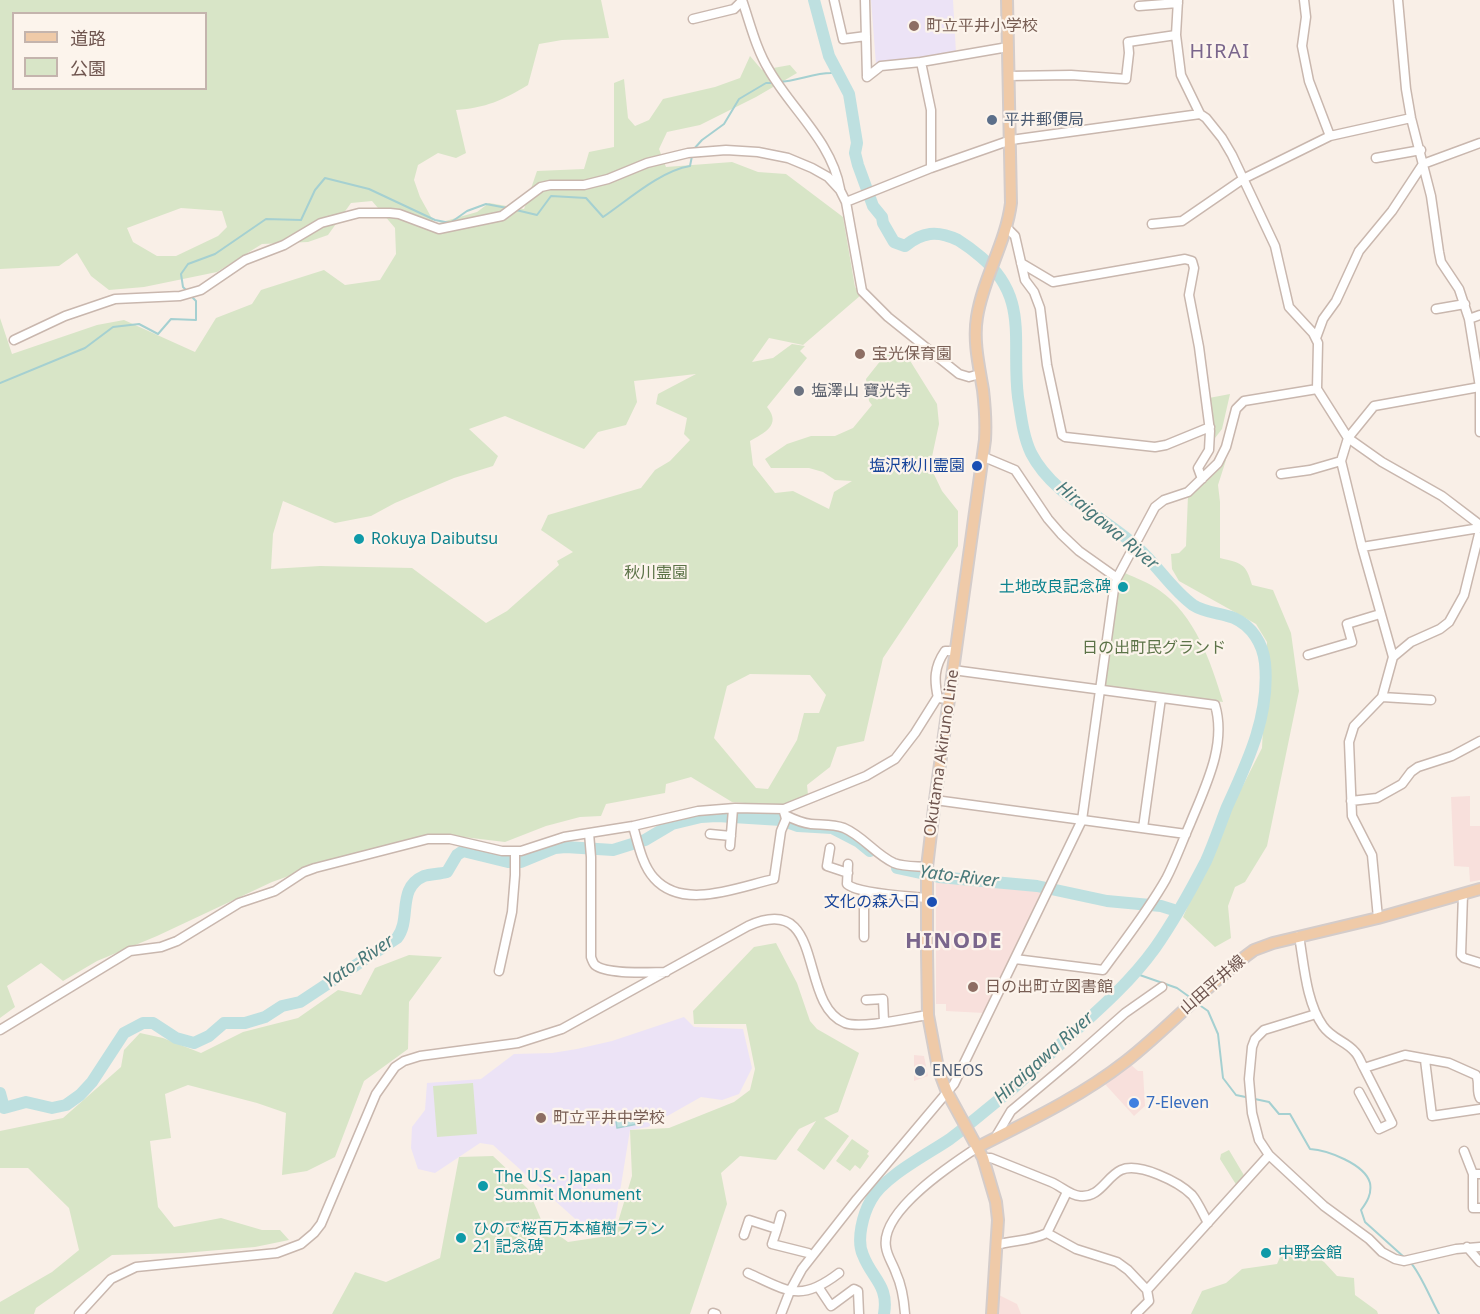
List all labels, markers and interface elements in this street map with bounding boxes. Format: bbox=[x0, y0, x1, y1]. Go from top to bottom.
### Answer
legend bbox=[12, 12, 207, 90]
place label: 町立平井小学校 bbox=[926, 16, 1038, 36]
marker: 町立平井小学校 bbox=[907, 19, 921, 33]
text: 道路 bbox=[70, 26, 106, 50]
district label: HIRAI bbox=[1189, 40, 1251, 64]
text: 公園 bbox=[70, 56, 106, 80]
place label: 平井郵便局 bbox=[1004, 110, 1084, 130]
marker: 平井郵便局 bbox=[985, 113, 999, 127]
place label: 宝光保育園 bbox=[872, 344, 952, 364]
marker: 宝光保育園 bbox=[853, 347, 867, 361]
place label: 塩澤山 寶光寺 bbox=[811, 381, 911, 401]
marker: 塩澤山 寶光寺 bbox=[792, 384, 806, 398]
place label: 塩沢秋川霊園 bbox=[869, 456, 965, 476]
marker: 塩沢秋川霊園 bbox=[970, 459, 984, 473]
water label: Hiraigawa River bbox=[1052, 477, 1162, 575]
place label: Rokuya Daibutsu bbox=[371, 529, 498, 549]
marker: Rokuya Daibutsu bbox=[352, 532, 366, 546]
park label: 秋川霊園 bbox=[624, 563, 688, 583]
place label: 土地改良記念碑 bbox=[999, 577, 1111, 597]
marker: 土地改良記念碑 bbox=[1116, 580, 1130, 594]
park label: 日の出町民グランド bbox=[1082, 638, 1226, 658]
street label: Okutama Akiruno Line bbox=[921, 668, 963, 838]
water label: Yato-River bbox=[918, 861, 1000, 893]
place label: 文化の森入口 bbox=[824, 892, 920, 912]
marker: 文化の森入口 bbox=[925, 895, 939, 909]
district label: HINODE bbox=[905, 929, 1003, 955]
water label: Yato-River bbox=[320, 931, 398, 993]
street label: 山田平井線 bbox=[1177, 952, 1249, 1018]
place label: 日の出町立図書館 bbox=[985, 977, 1113, 997]
marker: 日の出町立図書館 bbox=[966, 980, 980, 994]
water label: Hiraigawa River bbox=[990, 1008, 1098, 1108]
place label: ENEOS bbox=[932, 1061, 983, 1081]
marker: ENEOS bbox=[913, 1064, 927, 1078]
place label: 7-Eleven bbox=[1146, 1093, 1209, 1113]
marker: 7-Eleven bbox=[1127, 1096, 1141, 1110]
place label: 町立平井中学校 bbox=[553, 1108, 665, 1128]
marker: 町立平井中学校 bbox=[534, 1111, 548, 1125]
place label: The U.S. - Japan Summit Monument bbox=[495, 1167, 641, 1205]
marker: The U.S. - Japan Summit Monument bbox=[476, 1179, 490, 1193]
place label: ひので桜百万本植樹プラン 21 記念碑 bbox=[473, 1219, 665, 1257]
marker: ひので桜百万本植樹プラン 21 記念碑 bbox=[454, 1231, 468, 1245]
place label: 中野会館 bbox=[1278, 1243, 1342, 1263]
marker: 中野会館 bbox=[1259, 1246, 1273, 1260]

